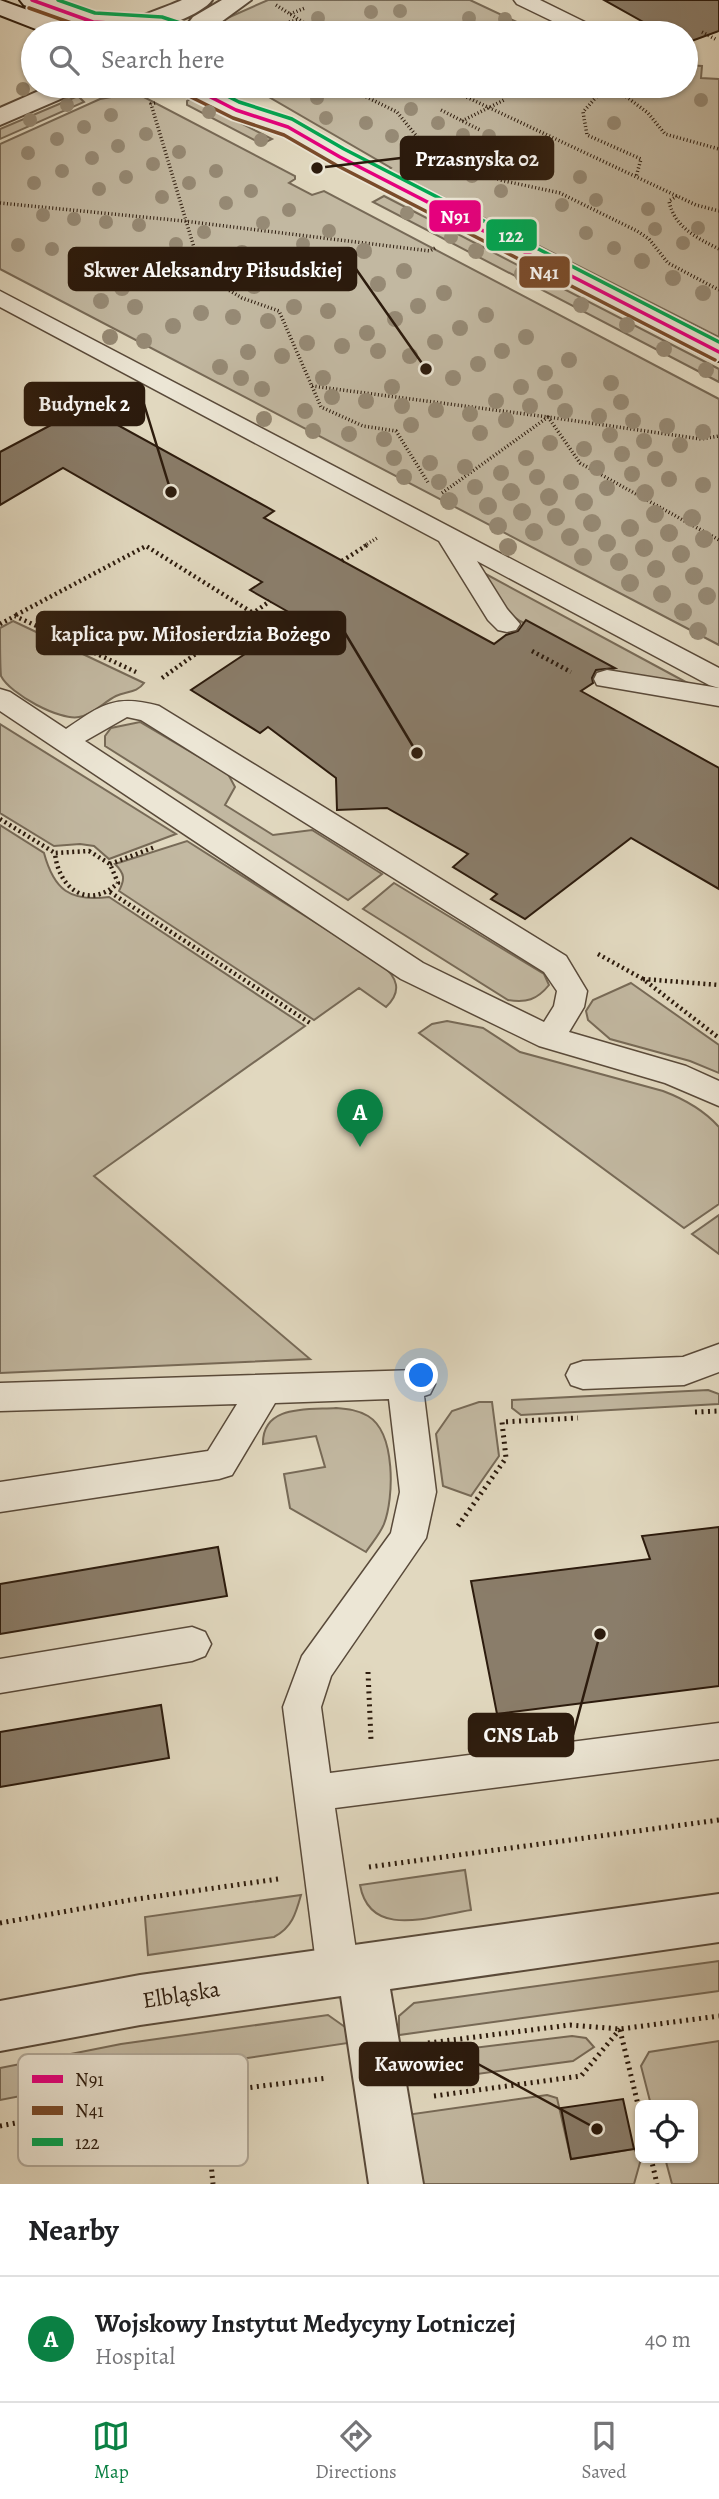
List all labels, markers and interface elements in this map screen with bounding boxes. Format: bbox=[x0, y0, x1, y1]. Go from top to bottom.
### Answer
search box bbox=[21, 21, 698, 98]
icon: search bbox=[45, 41, 83, 79]
text: Search here bbox=[101, 42, 225, 77]
callout: Przasnyska 02 bbox=[401, 137, 553, 179]
text: Przasnyska 02 bbox=[415, 145, 539, 173]
line badge: N91 bbox=[428, 199, 482, 233]
text: N91 bbox=[440, 204, 470, 230]
line badge: 122 bbox=[485, 218, 538, 252]
text: 122 bbox=[498, 223, 524, 249]
callout: Skwer Aleksandry Piłsudskiej bbox=[69, 248, 356, 290]
line badge: N41 bbox=[518, 255, 571, 289]
text: Skwer Aleksandry Piłsudskiej bbox=[83, 256, 343, 284]
text: N41 bbox=[529, 260, 559, 286]
callout: Budynek 2 bbox=[25, 383, 144, 425]
text: Budynek 2 bbox=[38, 390, 130, 418]
callout: kaplica pw. Miłosierdzia Bożego bbox=[37, 612, 345, 654]
text: kaplica pw. Miłosierdzia Bożego bbox=[51, 620, 331, 648]
pin: A bbox=[337, 1089, 383, 1147]
your location bbox=[404, 1358, 438, 1392]
callout: CNS Lab bbox=[469, 1714, 573, 1756]
text: CNS Lab bbox=[483, 1721, 559, 1749]
street label: Elbląska bbox=[140, 1973, 222, 2016]
callout: Kawowiec bbox=[360, 2043, 478, 2085]
text: Kawowiec bbox=[374, 2050, 464, 2078]
legend bbox=[18, 2054, 248, 2166]
text: N91 bbox=[75, 2067, 104, 2093]
text: N41 bbox=[75, 2098, 104, 2124]
map controls bbox=[635, 2100, 698, 2163]
button: locate bbox=[635, 2100, 698, 2163]
text: 122 bbox=[75, 2130, 100, 2156]
text: Nearby bbox=[28, 2210, 119, 2250]
text: Wojskowy Instytut Medycyny Lotniczej bbox=[95, 2306, 516, 2341]
text: A bbox=[44, 2324, 58, 2355]
text: 40 m bbox=[645, 2324, 691, 2355]
text: Hospital bbox=[95, 2341, 175, 2372]
tab: Map bbox=[92, 2417, 130, 2485]
tab: Directions bbox=[315, 2417, 397, 2485]
tab: Saved bbox=[582, 2417, 627, 2485]

